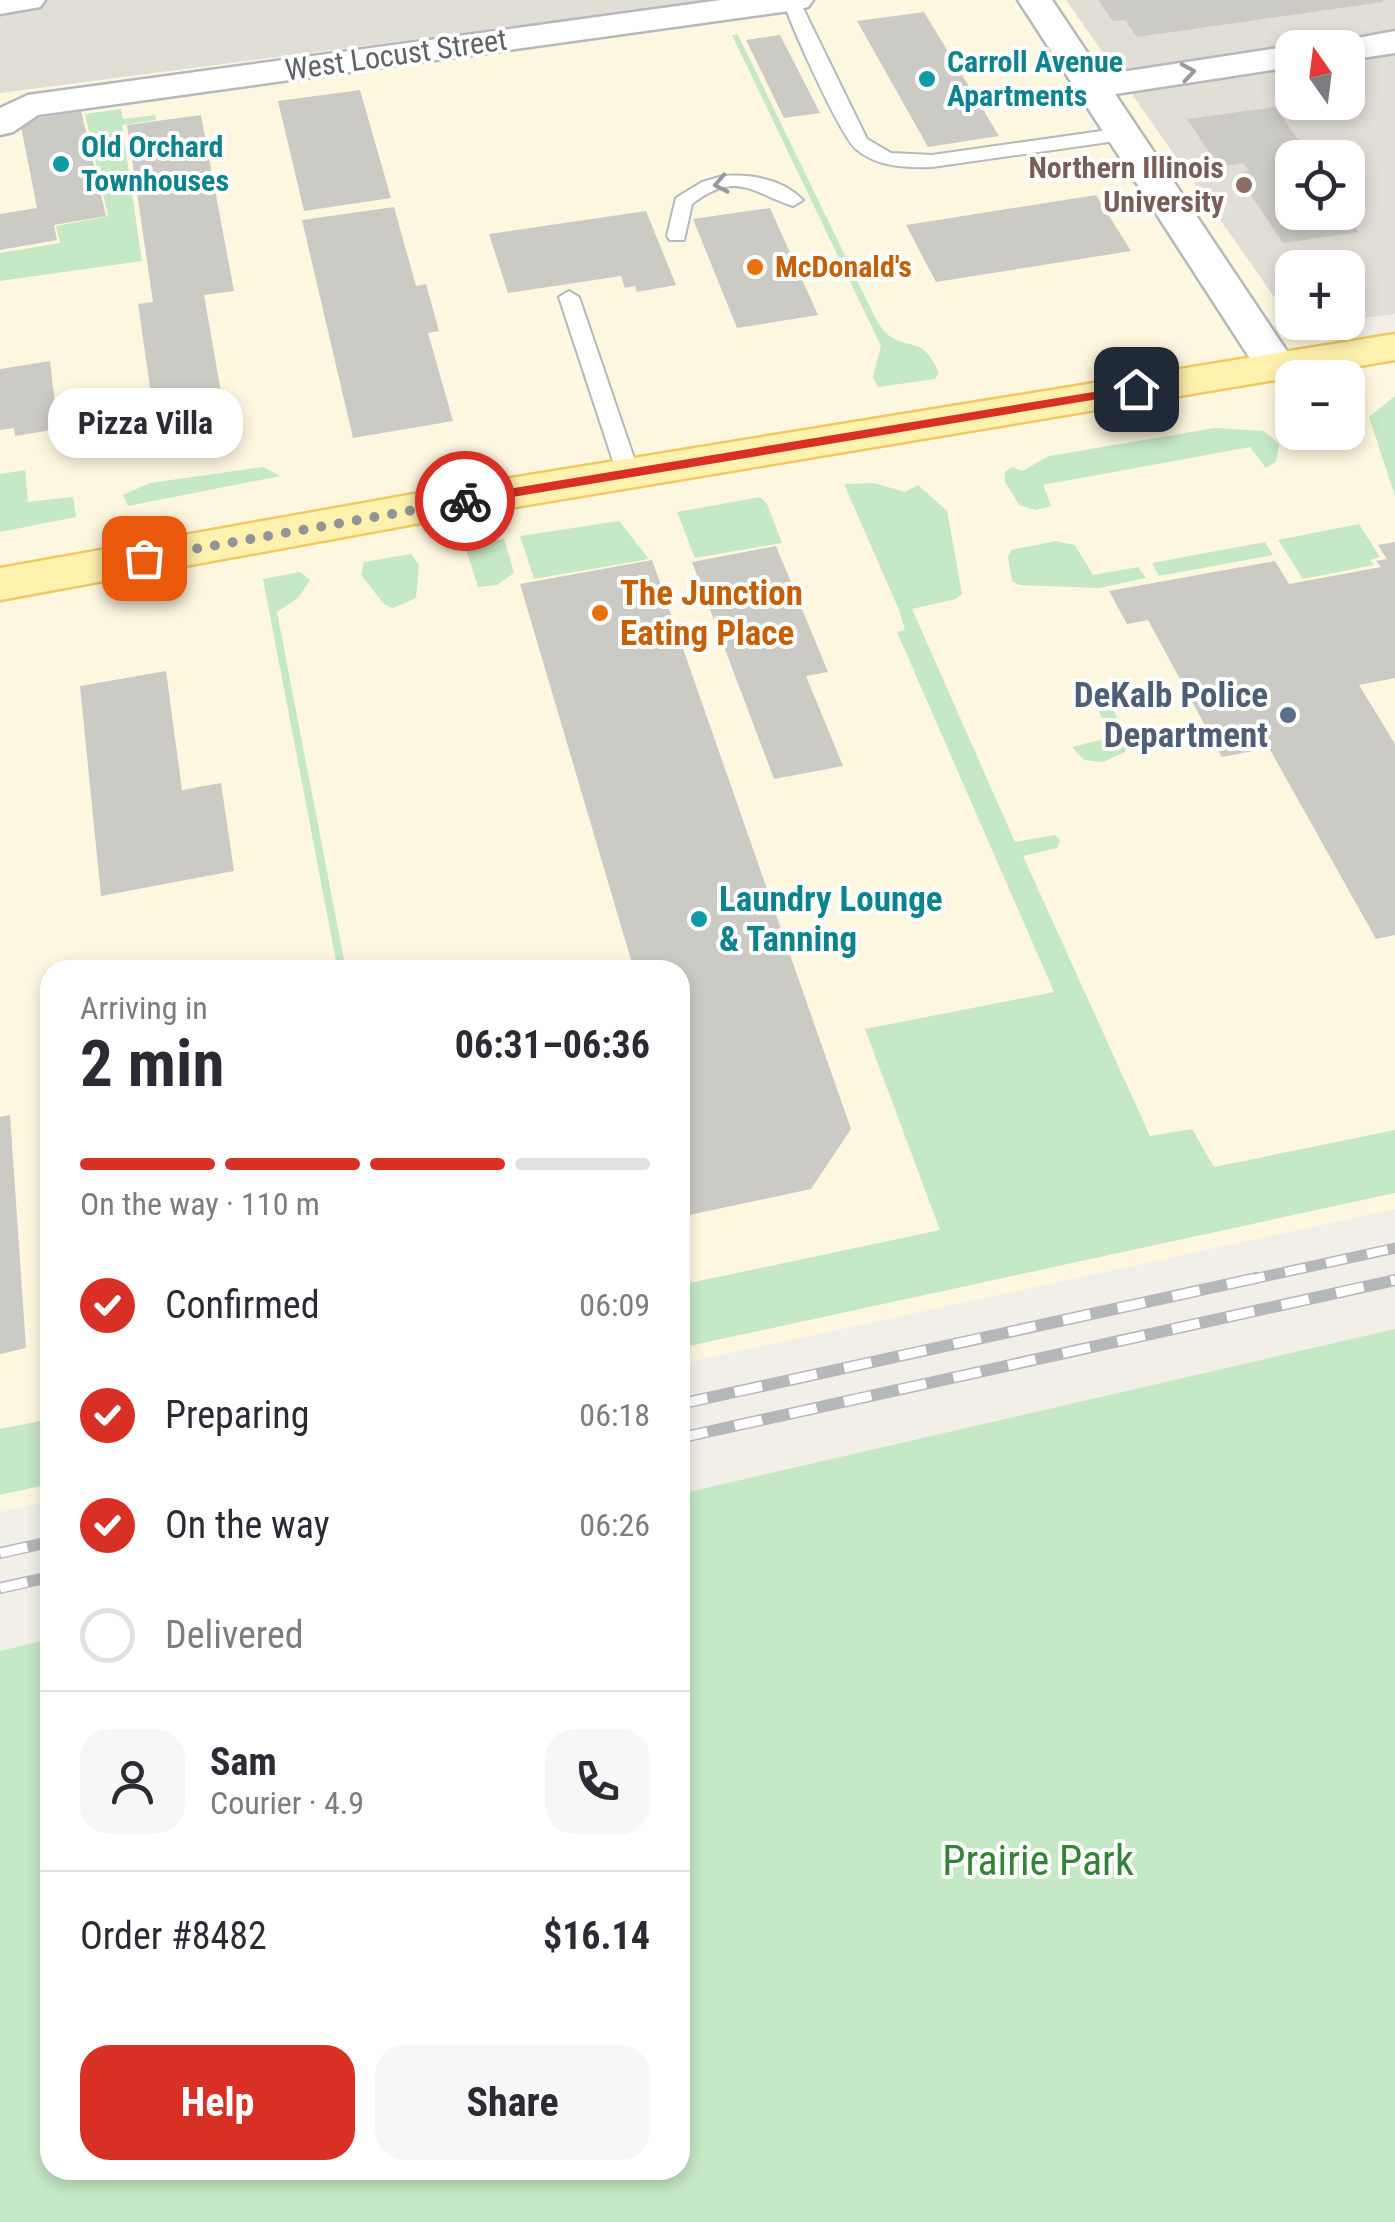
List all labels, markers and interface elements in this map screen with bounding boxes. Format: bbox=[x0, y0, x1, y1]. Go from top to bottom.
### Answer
street label: West Locust Street bbox=[283, 22, 509, 87]
north arrow bbox=[1275, 30, 1365, 120]
map controls bbox=[1275, 30, 1365, 450]
place label: Carroll Avenue Apartments bbox=[947, 44, 1123, 113]
one-way arrow bbox=[1180, 63, 1196, 84]
marker: Carroll Avenue Apartments bbox=[916, 68, 938, 90]
place label: Old Orchard Townhouses bbox=[81, 129, 229, 198]
button: locate bbox=[1275, 140, 1365, 230]
place label: Northern Illinois University bbox=[1028, 150, 1225, 219]
marker: Old Orchard Townhouses bbox=[50, 153, 72, 175]
one-way arrow bbox=[713, 173, 729, 194]
marker: Northern Illinois University bbox=[1233, 174, 1255, 196]
place label: McDonald's bbox=[775, 249, 912, 284]
button: + bbox=[1275, 250, 1365, 340]
marker: McDonald's bbox=[744, 256, 766, 278]
pin bbox=[1094, 347, 1179, 432]
button: − bbox=[1275, 360, 1365, 450]
icon: home bbox=[1109, 362, 1164, 417]
callout: Pizza Villa bbox=[46, 388, 242, 458]
text: Pizza Villa bbox=[78, 404, 213, 442]
courier bbox=[415, 451, 515, 551]
icon: bike bbox=[438, 474, 493, 529]
pin bbox=[102, 516, 187, 601]
icon: bag bbox=[117, 531, 172, 586]
place label: The Junction Eating Place bbox=[620, 573, 803, 654]
marker: The Junction Eating Place bbox=[589, 602, 611, 624]
place label: DeKalb Police Department bbox=[1074, 675, 1268, 756]
marker: DeKalb Police Department bbox=[1277, 704, 1299, 726]
place label: Laundry Lounge & Tanning bbox=[719, 879, 943, 960]
marker: Laundry Lounge & Tanning bbox=[688, 908, 710, 930]
text: Arriving in bbox=[80, 989, 208, 1027]
text: 06:31–06:36 bbox=[455, 1023, 650, 1067]
text: 2 min bbox=[80, 1026, 224, 1102]
text: On the way · 110 m bbox=[80, 1185, 320, 1223]
icon: check bbox=[80, 1278, 135, 1333]
text: Confirmed bbox=[165, 1283, 320, 1327]
text: 06:09 bbox=[579, 1286, 650, 1324]
icon: check bbox=[80, 1388, 135, 1443]
text: Preparing bbox=[165, 1393, 310, 1437]
text: 06:18 bbox=[579, 1396, 650, 1434]
icon: check bbox=[80, 1498, 135, 1553]
text: On the way bbox=[165, 1503, 330, 1547]
text: 06:26 bbox=[579, 1506, 650, 1544]
text: Delivered bbox=[165, 1613, 304, 1657]
button: person bbox=[80, 1729, 185, 1834]
button: phone bbox=[545, 1729, 650, 1834]
text: Sam bbox=[210, 1740, 277, 1784]
text: Courier · 4.9 bbox=[210, 1784, 364, 1822]
park label: Prairie Park bbox=[942, 1836, 1134, 1885]
text: Order #8482 bbox=[80, 1914, 267, 1958]
text: $16.14 bbox=[543, 1914, 650, 1958]
button: Help bbox=[80, 2045, 355, 2160]
button: Share bbox=[375, 2045, 650, 2160]

